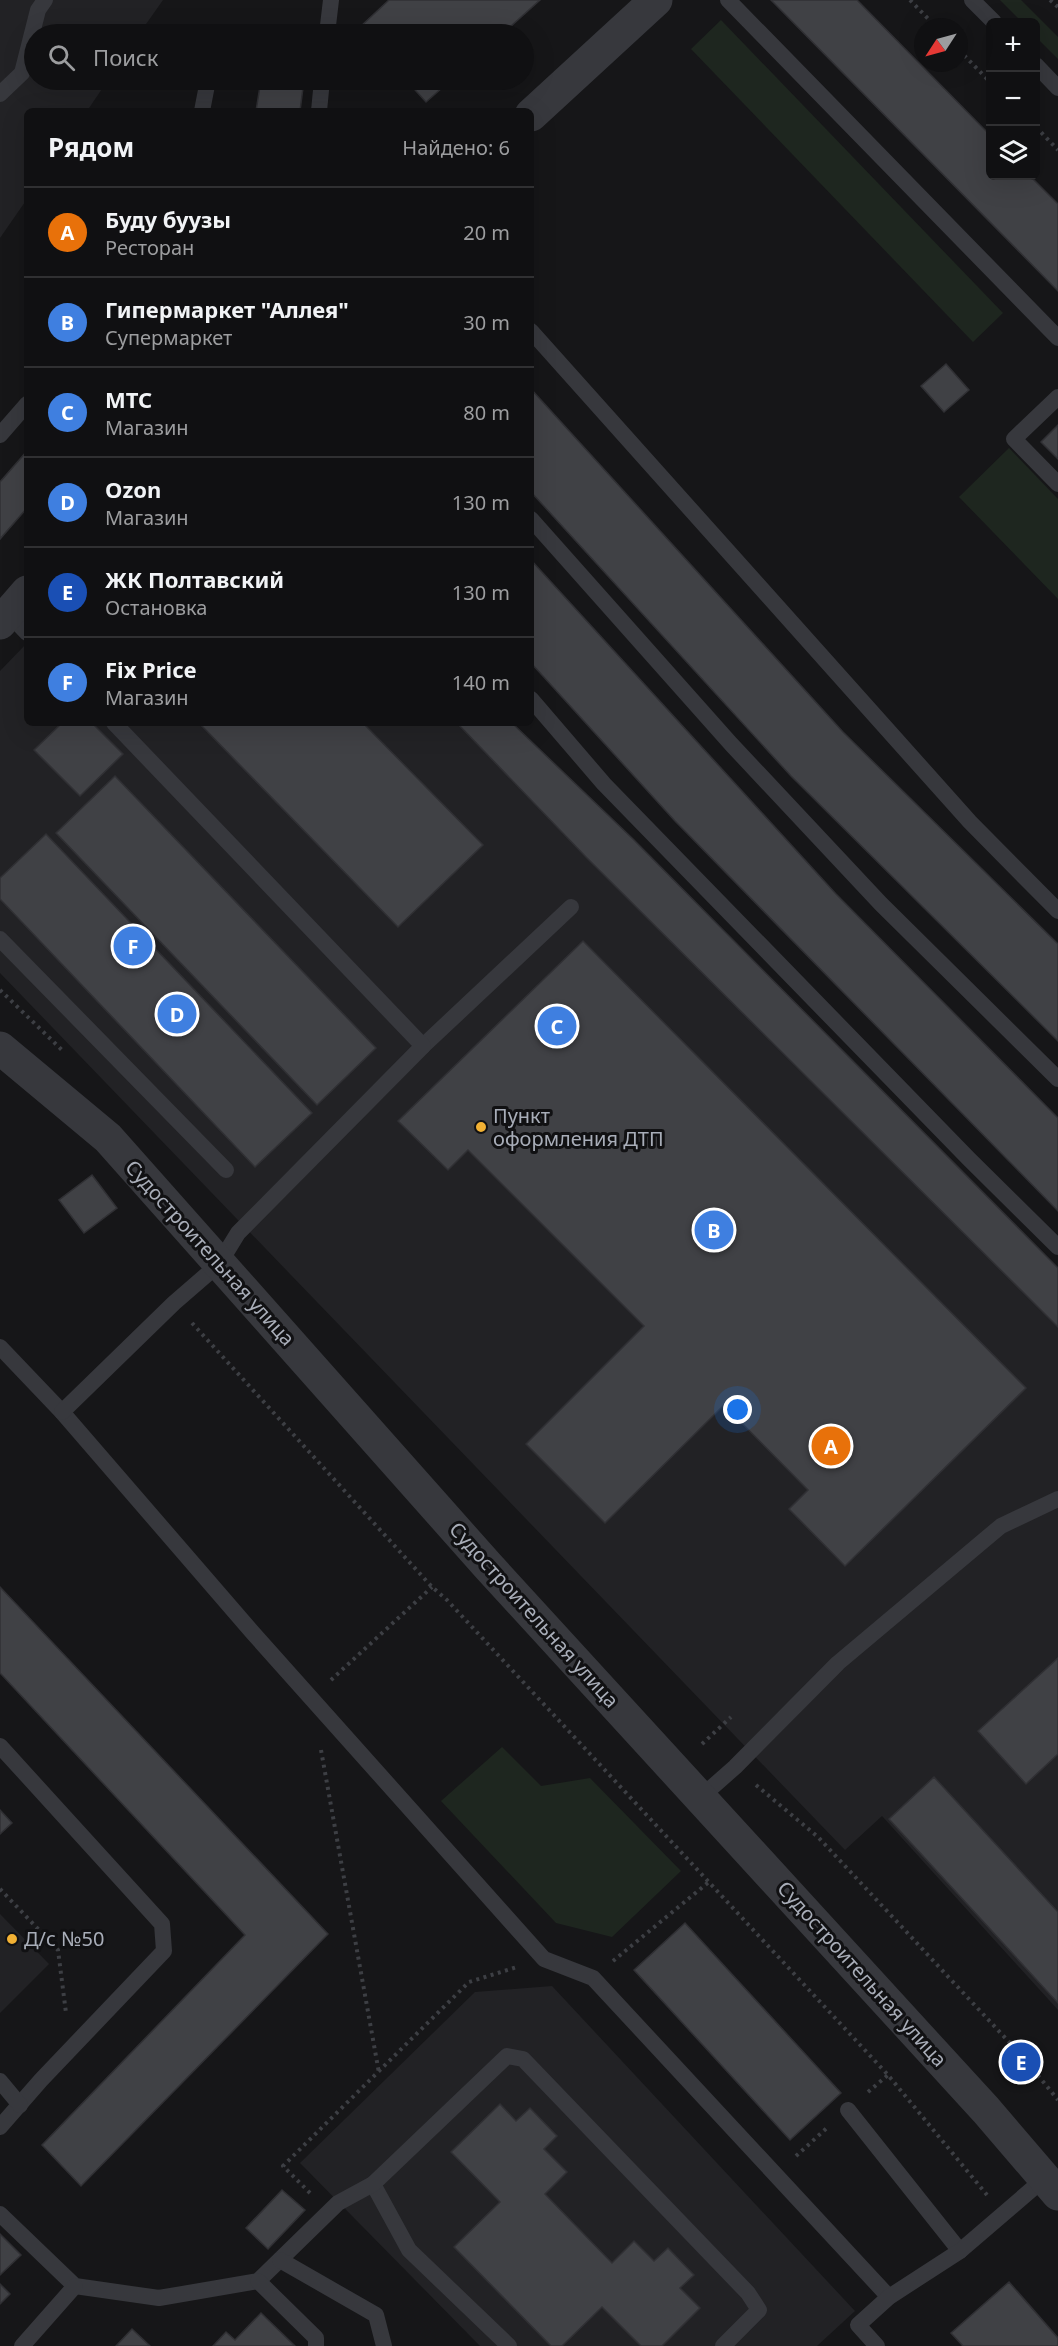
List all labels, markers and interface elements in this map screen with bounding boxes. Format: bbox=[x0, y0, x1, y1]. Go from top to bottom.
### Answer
north arrow bbox=[914, 18, 968, 72]
map controls bbox=[986, 18, 1040, 180]
button: + bbox=[986, 18, 1040, 72]
search box bbox=[24, 24, 534, 90]
icon: search bbox=[45, 41, 78, 74]
text: Поиск bbox=[93, 42, 158, 72]
button: − bbox=[986, 72, 1040, 126]
button: layers bbox=[986, 126, 1040, 180]
text: Рядом bbox=[48, 129, 134, 165]
text: Найдено: 6 bbox=[402, 134, 510, 161]
text: Буду буузы bbox=[105, 204, 231, 234]
text: A bbox=[61, 219, 74, 246]
text: 20 m bbox=[463, 219, 510, 246]
text: Ресторан bbox=[105, 234, 194, 261]
text: Гипермаркет "Аллея" bbox=[105, 294, 349, 324]
text: B bbox=[61, 309, 74, 336]
text: 30 m bbox=[463, 309, 510, 336]
text: Супермаркет bbox=[105, 324, 232, 351]
text: МТС bbox=[105, 384, 152, 414]
text: C bbox=[61, 399, 74, 426]
text: 80 m bbox=[463, 399, 510, 426]
text: Магазин bbox=[105, 414, 189, 441]
text: Ozon bbox=[105, 474, 161, 504]
text: D bbox=[60, 489, 75, 516]
text: 130 m bbox=[452, 489, 510, 516]
text: Магазин bbox=[105, 504, 189, 531]
text: ЖК Полтавский bbox=[105, 564, 284, 594]
text: E bbox=[62, 579, 73, 606]
text: 130 m bbox=[452, 579, 510, 606]
text: Остановка bbox=[105, 594, 207, 621]
text: Fix Price bbox=[105, 654, 197, 684]
text: F bbox=[62, 669, 73, 696]
text: 140 m bbox=[452, 669, 510, 696]
text: Магазин bbox=[105, 684, 189, 711]
pin: F bbox=[114, 924, 152, 968]
pin: D bbox=[158, 992, 196, 1036]
pin: C bbox=[538, 1004, 576, 1048]
place label: Пункт оформления ДТП bbox=[493, 1102, 664, 1152]
marker: Пункт оформления ДТП bbox=[474, 1120, 488, 1134]
street label: Судостроительная улица bbox=[120, 1154, 301, 1351]
pin: B bbox=[694, 1208, 734, 1252]
your location bbox=[723, 1395, 752, 1424]
pin: A bbox=[812, 1424, 850, 1468]
street label: Судостроительная улица bbox=[444, 1516, 625, 1713]
street label: Судостроительная улица bbox=[772, 1875, 953, 2072]
place label: Д/с №50 bbox=[24, 1925, 104, 1952]
marker: Д/с №50 bbox=[5, 1932, 19, 1946]
pin: E bbox=[1002, 2040, 1040, 2084]

